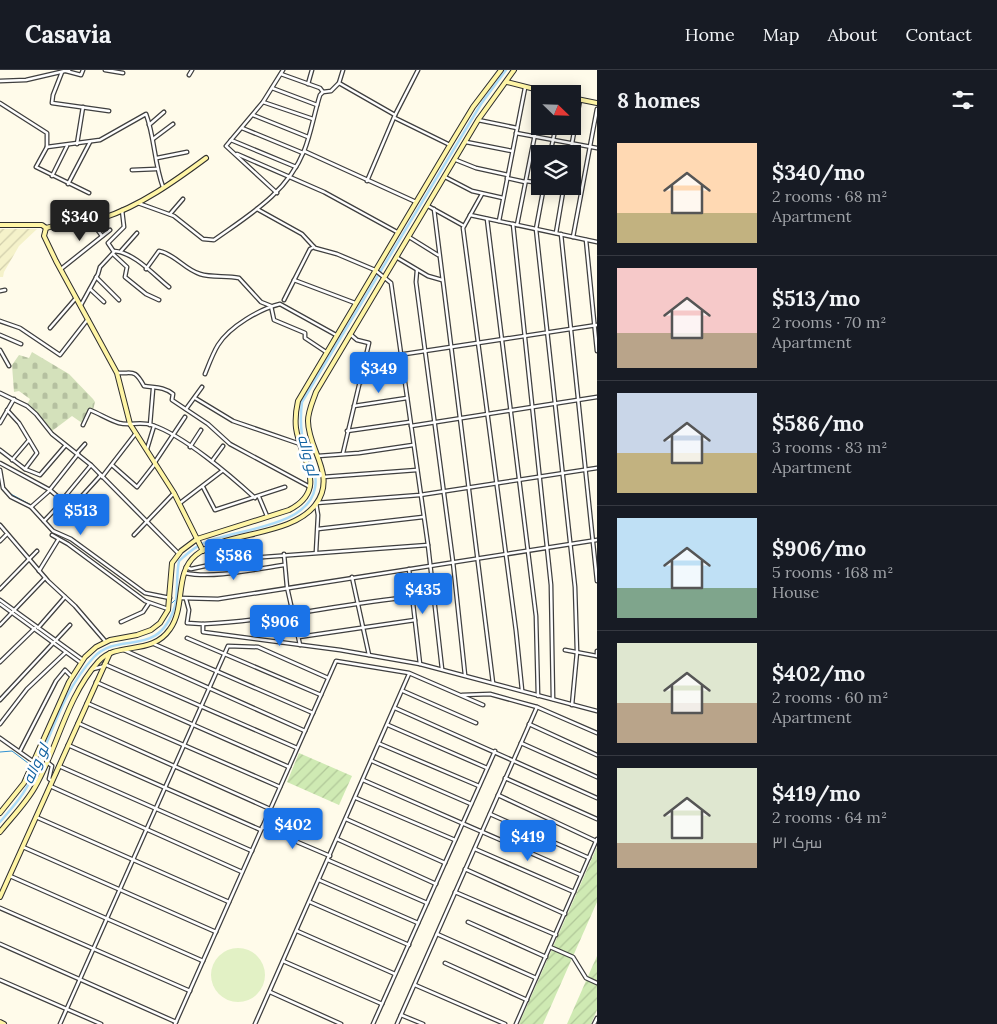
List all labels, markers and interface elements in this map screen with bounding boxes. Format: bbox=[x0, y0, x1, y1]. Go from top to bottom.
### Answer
text: Casavia bbox=[25, 19, 111, 50]
text: Home bbox=[685, 23, 735, 46]
text: Map bbox=[763, 23, 799, 46]
text: About bbox=[827, 23, 877, 46]
text: Contact bbox=[905, 23, 972, 46]
north arrow bbox=[531, 85, 581, 135]
map controls bbox=[531, 85, 581, 195]
icon: filters bbox=[949, 86, 977, 114]
text: 8 homes bbox=[617, 87, 700, 114]
button: layers bbox=[531, 145, 581, 195]
text: $340/mo bbox=[772, 159, 865, 186]
icon: home bbox=[657, 163, 717, 223]
text: 2 rooms · 68 m² bbox=[772, 186, 887, 206]
pin: $340 bbox=[50, 200, 110, 242]
text: $340 bbox=[61, 206, 99, 226]
text: Apartment bbox=[772, 206, 852, 226]
text: $513/mo bbox=[772, 285, 860, 312]
icon: home bbox=[657, 288, 717, 348]
text: 2 rooms · 70 m² bbox=[772, 312, 886, 332]
text: Apartment bbox=[772, 332, 852, 352]
pin: $349 bbox=[349, 352, 409, 394]
text: $349 bbox=[361, 358, 397, 378]
text: $586/mo bbox=[772, 410, 864, 437]
icon: home bbox=[657, 413, 717, 473]
water label: لو واله bbox=[294, 432, 324, 479]
text: 3 rooms · 83 m² bbox=[772, 437, 887, 457]
text: Apartment bbox=[772, 457, 852, 477]
pin: $513 bbox=[51, 494, 111, 536]
text: $513 bbox=[64, 500, 98, 520]
text: $906/mo bbox=[772, 535, 866, 562]
pin: $586 bbox=[204, 538, 264, 581]
icon: home bbox=[657, 538, 717, 598]
text: $586 bbox=[216, 545, 252, 565]
text: 5 rooms · 168 m² bbox=[772, 562, 893, 582]
pin: $435 bbox=[393, 572, 453, 615]
text: $435 bbox=[405, 579, 441, 599]
text: House bbox=[772, 582, 819, 602]
pin: $906 bbox=[250, 604, 310, 647]
text: $906 bbox=[261, 611, 299, 631]
text: $402/mo bbox=[772, 660, 865, 687]
icon: home bbox=[657, 663, 717, 723]
text: 2 rooms · 60 m² bbox=[772, 687, 888, 707]
text: Apartment bbox=[772, 707, 852, 727]
water label: لو واله bbox=[18, 739, 54, 787]
text: $419/mo bbox=[772, 780, 860, 807]
icon: home bbox=[657, 788, 717, 848]
text: 2 rooms · 64 m² bbox=[772, 807, 887, 827]
pin: $402 bbox=[263, 808, 323, 850]
text: $402 bbox=[275, 814, 311, 834]
pin: $419 bbox=[498, 820, 558, 862]
text: $419 bbox=[511, 826, 545, 846]
text: سرک ۳۱ bbox=[772, 832, 822, 852]

